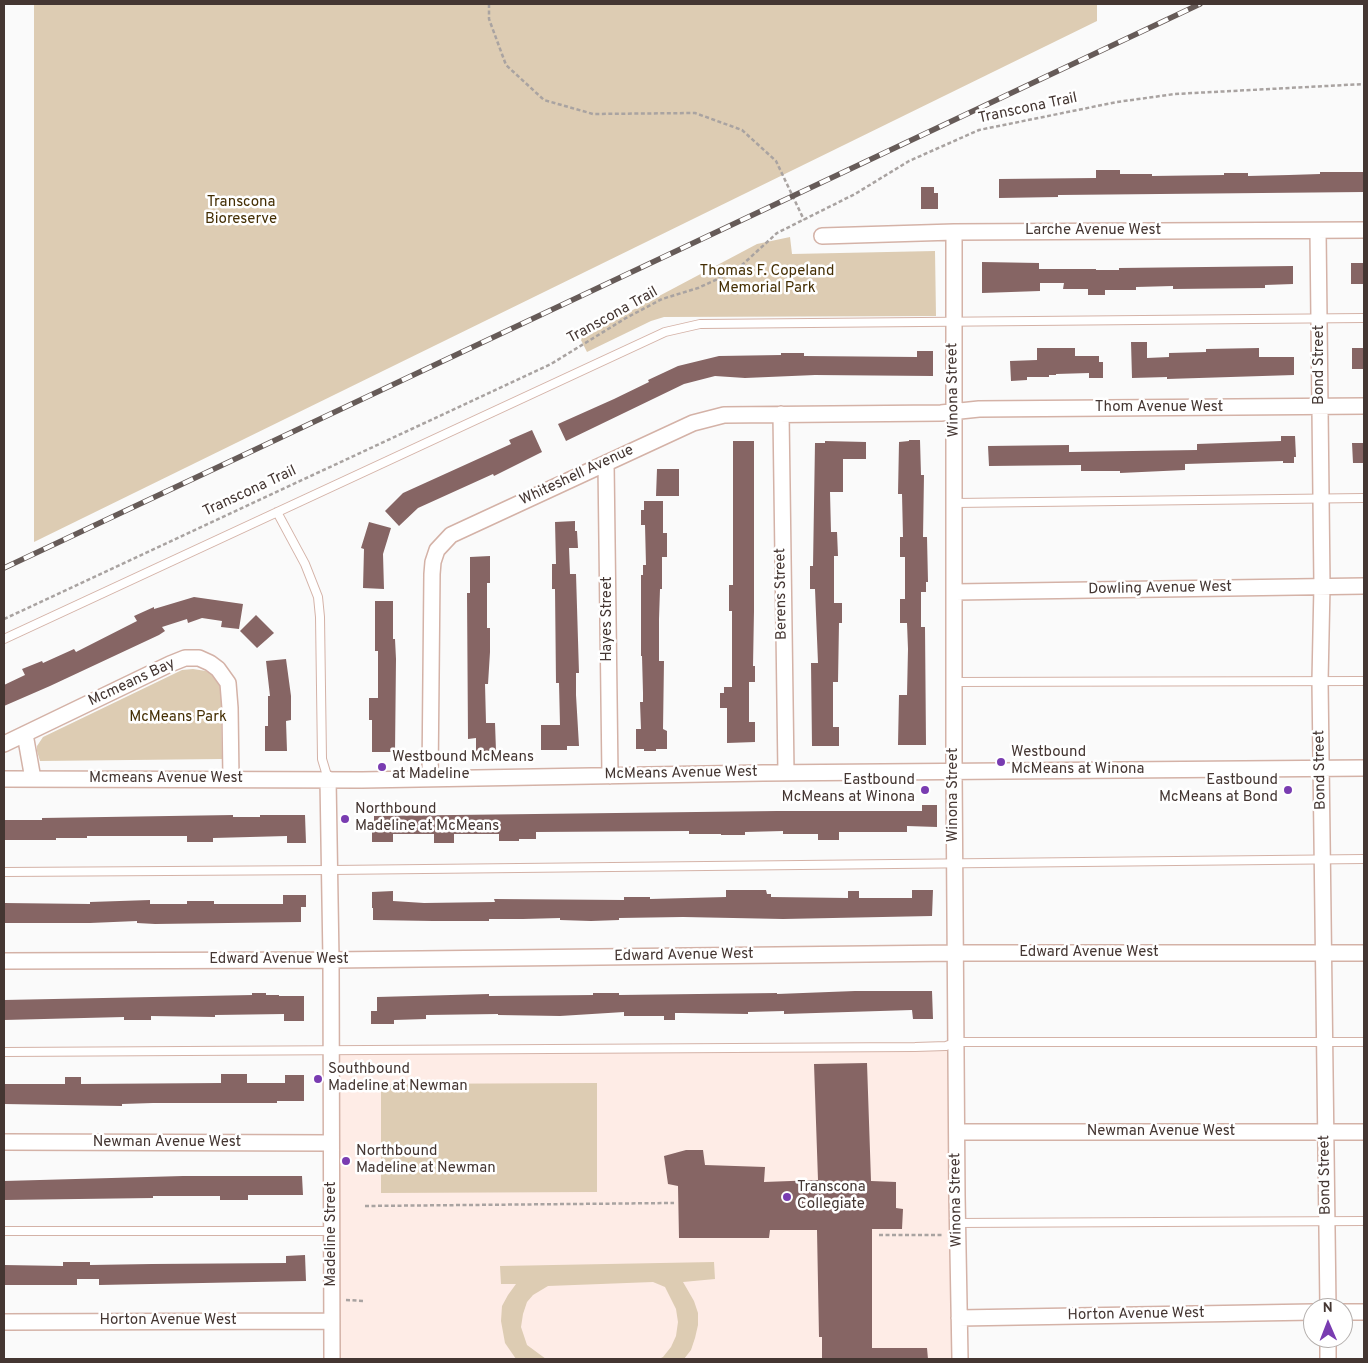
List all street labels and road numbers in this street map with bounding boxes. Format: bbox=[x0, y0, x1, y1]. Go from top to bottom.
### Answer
street label: Transcona Trail bbox=[977, 90, 1079, 128]
street label: Larche Avenue West bbox=[1025, 222, 1161, 240]
street label: Transcona Trail bbox=[565, 284, 661, 348]
street label: Bond Street bbox=[1311, 325, 1329, 405]
street label: Winona Street bbox=[944, 343, 964, 437]
street label: Thom Avenue West bbox=[1095, 399, 1223, 417]
street label: Whiteshell Avenue bbox=[517, 442, 637, 510]
street label: Transcona Trail bbox=[201, 463, 299, 521]
street label: Berens Street bbox=[772, 548, 792, 640]
street label: Hayes Street bbox=[599, 576, 617, 662]
street label: Dowling Avenue West bbox=[1088, 579, 1232, 599]
street label: Mcmeans Bay bbox=[86, 655, 178, 711]
street label: Bond Street bbox=[1311, 730, 1331, 810]
street label: Winona Street bbox=[945, 748, 963, 842]
street label: McMeans Avenue West bbox=[604, 764, 758, 784]
street label: Mcmeans Avenue West bbox=[89, 770, 243, 788]
street label: Edward Avenue West bbox=[1019, 944, 1159, 962]
street label: Edward Avenue West bbox=[614, 946, 754, 966]
street label: Edward Avenue West bbox=[209, 951, 349, 969]
street label: Newman Avenue West bbox=[1087, 1123, 1235, 1141]
street label: Newman Avenue West bbox=[93, 1134, 241, 1152]
street label: Bond Street bbox=[1316, 1135, 1336, 1215]
street label: Winona Street bbox=[947, 1153, 967, 1247]
street label: Madeline Street bbox=[323, 1181, 341, 1287]
street label: Horton Avenue West bbox=[1067, 1305, 1205, 1325]
street label: Horton Avenue West bbox=[99, 1312, 237, 1330]

